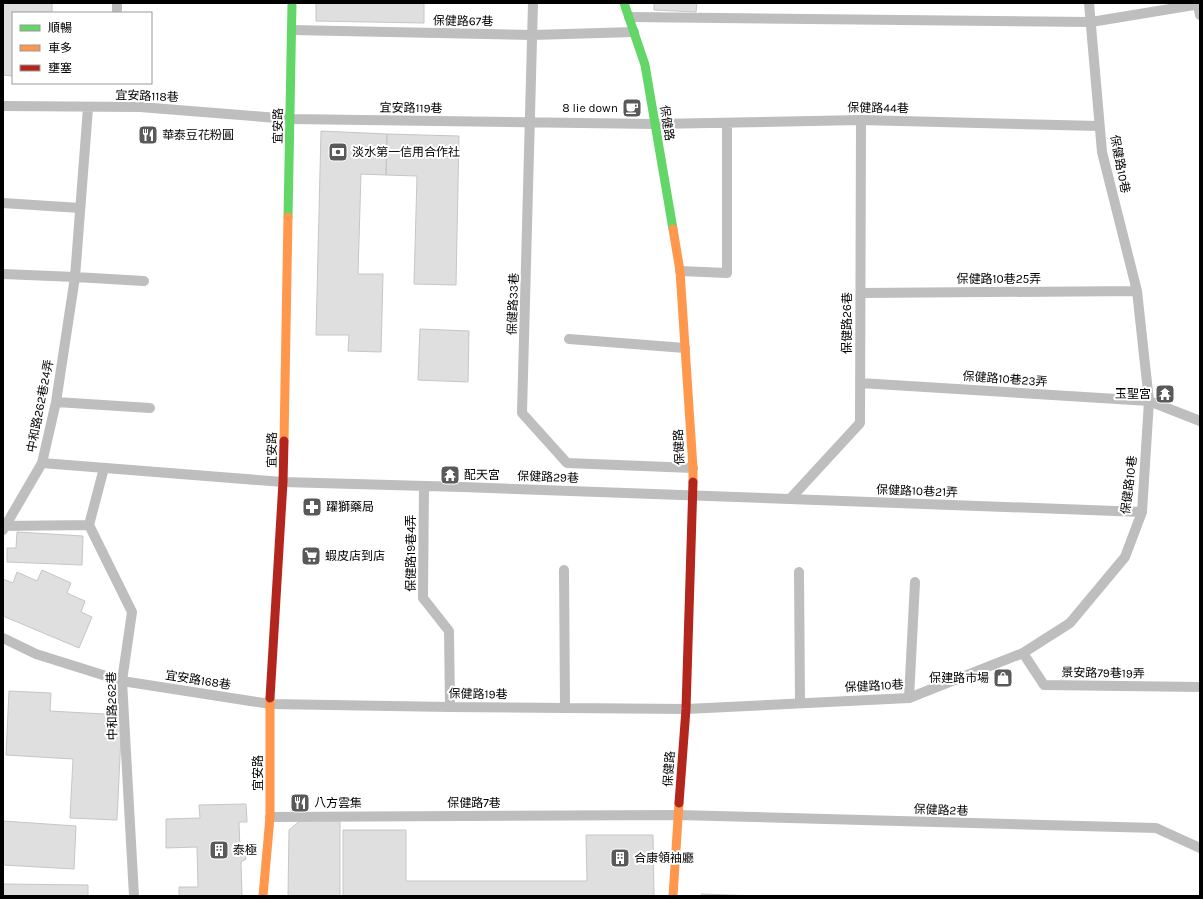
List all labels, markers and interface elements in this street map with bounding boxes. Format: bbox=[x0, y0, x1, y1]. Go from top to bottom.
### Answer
legend bbox=[12, 12, 152, 84]
street label: 保健路67巷 bbox=[433, 13, 493, 29]
text: 順暢 bbox=[48, 21, 72, 35]
text: 車多 bbox=[48, 41, 72, 55]
text: 壅塞 bbox=[48, 61, 72, 75]
street label: 宜安路118巷 bbox=[115, 88, 179, 104]
cafe icon: 8 lie down bbox=[621, 97, 643, 119]
street label: 宜安路119巷 bbox=[379, 100, 443, 116]
street label: 保健路44巷 bbox=[847, 100, 909, 116]
place label: 8 lie down bbox=[562, 101, 618, 115]
street label: 保健路 bbox=[657, 104, 677, 142]
street label: 宜安路 bbox=[271, 108, 285, 144]
restaurant icon: 華泰豆花粉圓 bbox=[137, 124, 159, 146]
place label: 華泰豆花粉圓 bbox=[162, 128, 234, 142]
street label: 保健路10巷 bbox=[1107, 134, 1133, 194]
bank icon: 淡水第一信用合作社 bbox=[327, 141, 349, 163]
place label: 淡水第一信用合作社 bbox=[352, 145, 460, 159]
street label: 保健路10巷25弄 bbox=[957, 272, 1041, 286]
street label: 保健路33巷 bbox=[505, 273, 521, 335]
street label: 保健路26巷 bbox=[840, 292, 854, 354]
street label: 中和路262巷24弄 bbox=[24, 358, 56, 454]
street label: 保健路10巷23弄 bbox=[962, 369, 1048, 389]
temple icon: 玉聖宮 bbox=[1154, 383, 1176, 405]
place label: 玉聖宮 bbox=[1115, 387, 1151, 401]
street label: 保健路 bbox=[671, 429, 687, 465]
street label: 宜安路 bbox=[265, 432, 279, 468]
street label: 保健路10巷 bbox=[1118, 455, 1140, 515]
temple icon: 配天宮 bbox=[439, 464, 461, 486]
place label: 配天宮 bbox=[464, 468, 500, 482]
street label: 保健路29巷 bbox=[517, 469, 579, 485]
street label: 保健路10巷21弄 bbox=[876, 483, 958, 499]
pharmacy icon: 躍獅藥局 bbox=[301, 496, 323, 518]
place label: 躍獅藥局 bbox=[326, 500, 374, 514]
street label: 保健路19巷4弄 bbox=[404, 514, 418, 592]
supermarket icon: 蝦皮店到店 bbox=[300, 545, 322, 567]
place label: 蝦皮店到店 bbox=[325, 549, 385, 563]
street label: 景安路79巷19弄 bbox=[1061, 665, 1145, 681]
shop icon: 保建路市場 bbox=[992, 667, 1014, 689]
street label: 宜安路168巷 bbox=[164, 668, 232, 692]
street label: 中和路262巷 bbox=[104, 671, 120, 741]
place label: 保建路市場 bbox=[929, 671, 989, 685]
street label: 保健路10巷 bbox=[844, 677, 904, 695]
street label: 保健路19巷 bbox=[448, 686, 508, 702]
street label: 保健路 bbox=[661, 751, 677, 787]
street label: 宜安路 bbox=[251, 755, 265, 791]
restaurant icon: 八方雲集 bbox=[289, 792, 311, 814]
place label: 八方雲集 bbox=[314, 796, 362, 810]
street label: 保健路7巷 bbox=[447, 796, 501, 810]
street label: 保健路2巷 bbox=[913, 802, 969, 818]
building icon: 泰極 bbox=[208, 839, 230, 861]
place label: 泰極 bbox=[233, 843, 257, 857]
building icon: 合康領袖廳 bbox=[609, 847, 631, 869]
place label: 合康領袖廳 bbox=[634, 851, 694, 865]

